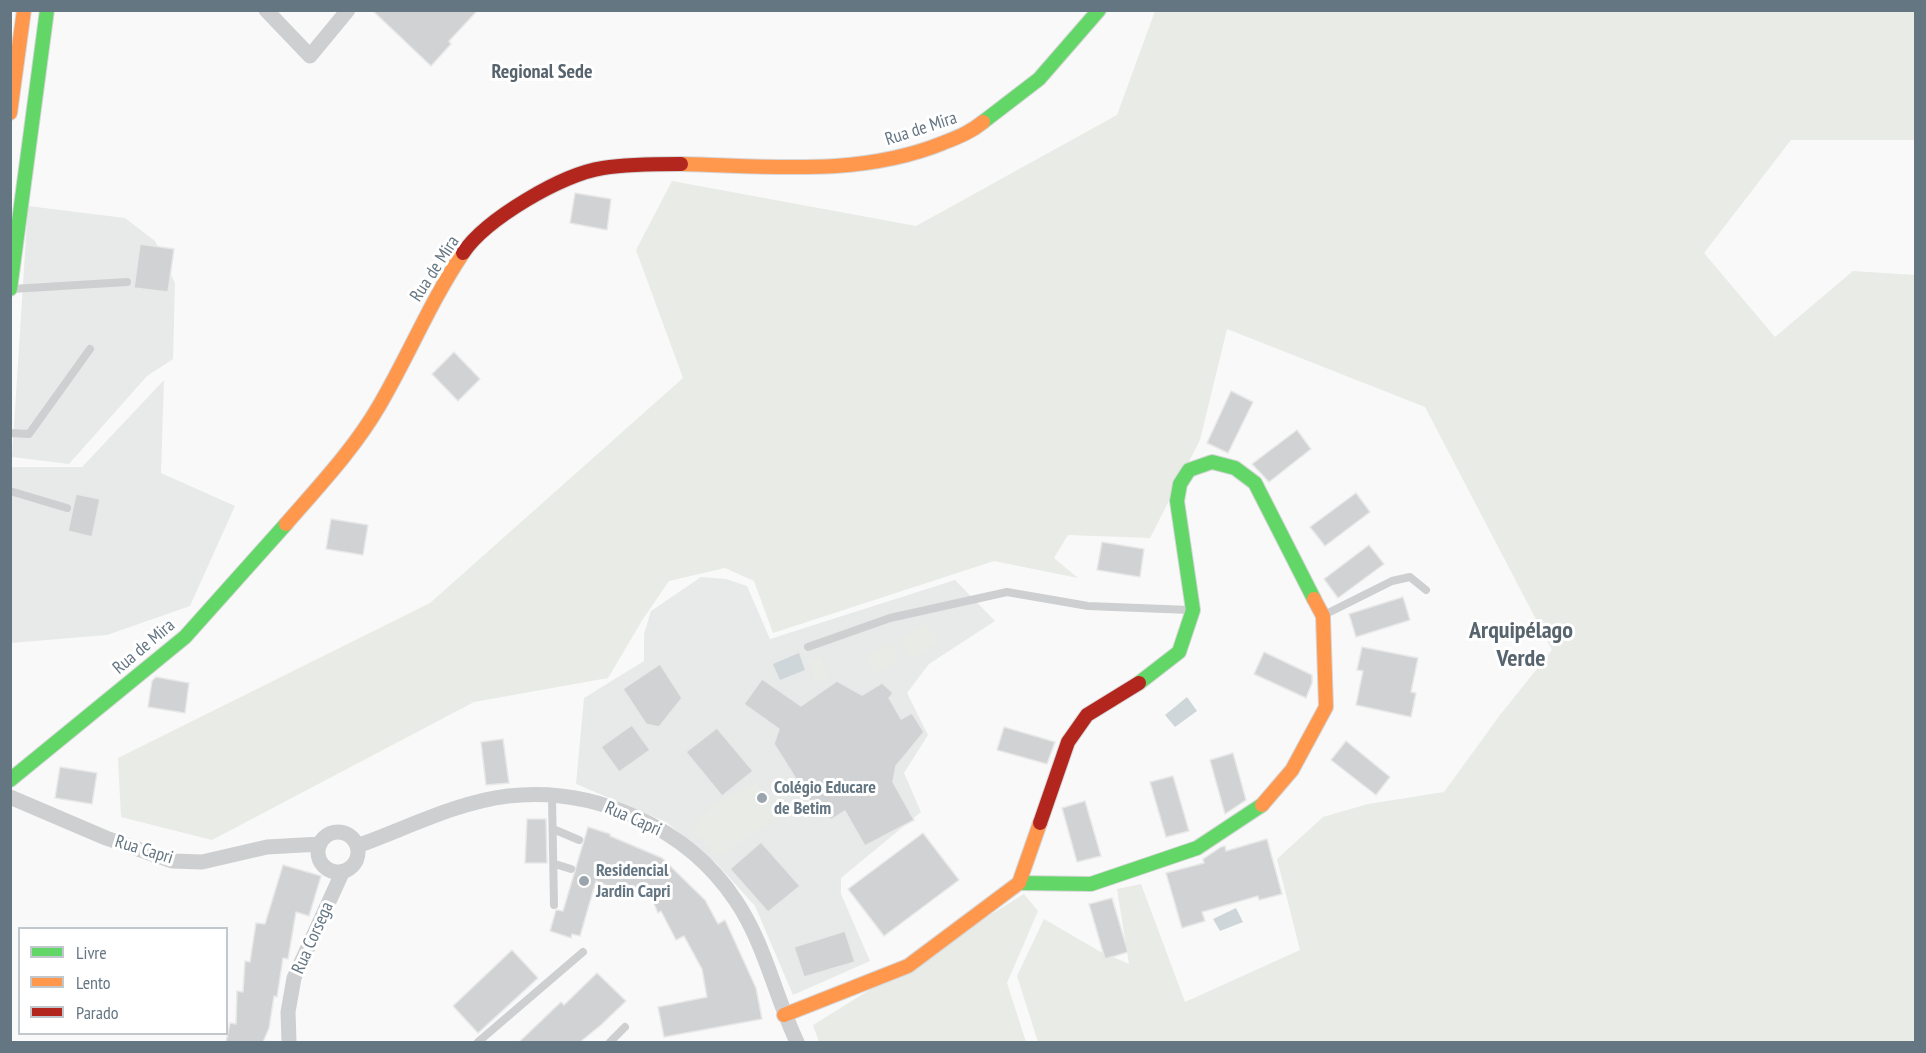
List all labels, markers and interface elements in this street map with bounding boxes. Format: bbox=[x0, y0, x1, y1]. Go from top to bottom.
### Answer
district label: Regional Sede bbox=[491, 60, 593, 84]
street label: Rua de Mira bbox=[882, 107, 960, 151]
street label: Rua de Mira bbox=[406, 232, 464, 306]
street label: Rua de Mira bbox=[109, 615, 179, 679]
district label: Arquipélago Verde bbox=[1469, 617, 1573, 673]
place label: Colégio Educare de Betim bbox=[774, 777, 876, 820]
marker: Colégio Educare de Betim bbox=[755, 791, 769, 805]
street label: Rua Capri bbox=[601, 797, 665, 841]
street label: Rua Capri bbox=[112, 831, 176, 869]
place label: Residencial Jardin Capri bbox=[596, 860, 671, 902]
marker: Residencial Jardin Capri bbox=[577, 874, 591, 888]
street label: Rua Corsega bbox=[288, 899, 338, 977]
legend bbox=[18, 927, 228, 1035]
text: Livre bbox=[76, 941, 107, 964]
text: Lento bbox=[76, 971, 111, 994]
text: Parado bbox=[76, 1001, 119, 1024]

